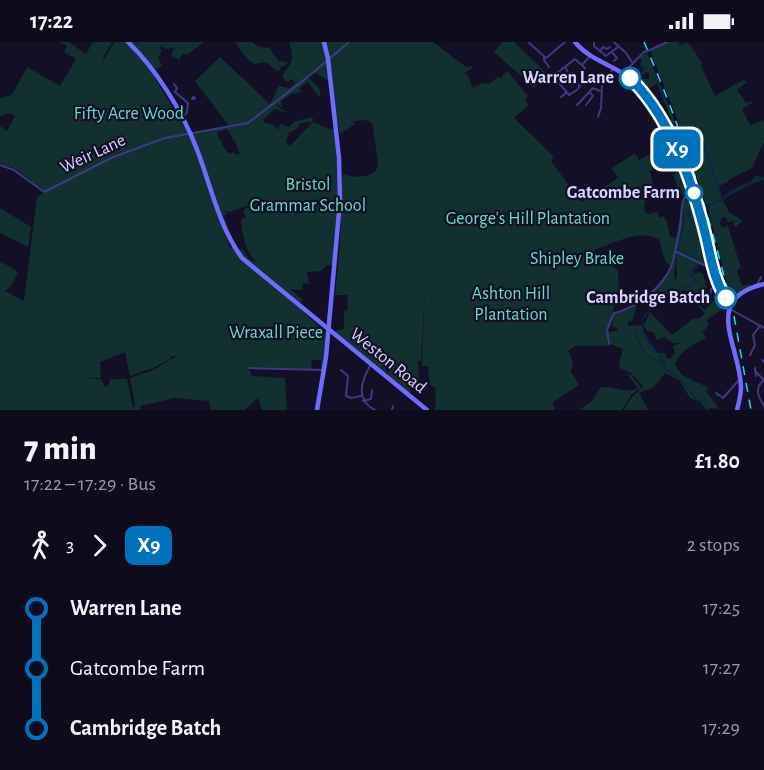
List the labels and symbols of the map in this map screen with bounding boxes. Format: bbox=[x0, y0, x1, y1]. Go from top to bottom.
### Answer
marker: Warren Lane bbox=[619, 67, 641, 89]
place label: Warren Lane bbox=[523, 69, 614, 87]
park label: Fifty Acre Wood bbox=[74, 105, 184, 123]
line badge: X9 bbox=[650, 130, 704, 168]
street label: Weir Lane bbox=[58, 131, 128, 177]
park label: Bristol Grammar School bbox=[250, 176, 366, 215]
place label: Gatcombe Farm bbox=[567, 184, 680, 202]
marker: Gatcombe Farm bbox=[685, 184, 703, 202]
park label: George's Hill Plantation bbox=[446, 210, 610, 228]
park label: Shipley Brake bbox=[530, 250, 624, 268]
park label: Ashton Hill Plantation bbox=[472, 285, 550, 324]
marker: Cambridge Batch bbox=[715, 287, 737, 309]
place label: Cambridge Batch bbox=[586, 289, 710, 307]
park label: Wraxall Piece bbox=[229, 324, 323, 342]
street label: Weston Road bbox=[346, 325, 430, 397]

